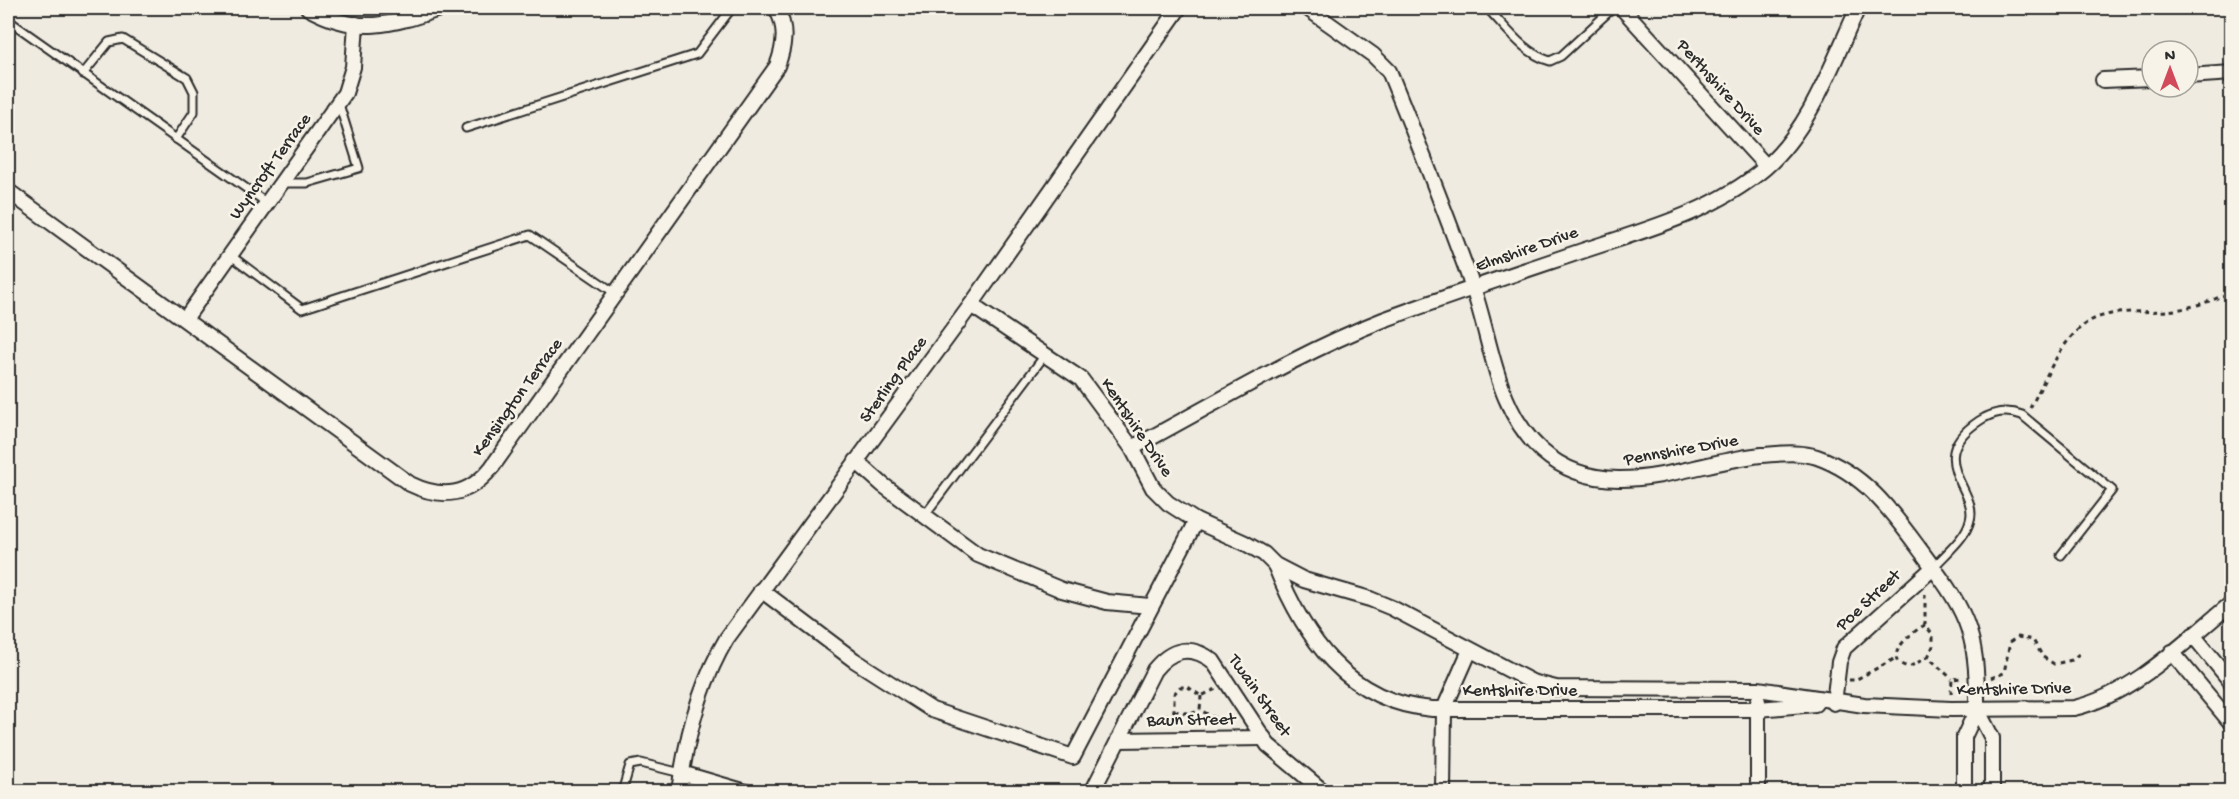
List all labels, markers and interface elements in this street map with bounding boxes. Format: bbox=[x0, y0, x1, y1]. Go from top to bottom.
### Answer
street label: Perthshire Drive bbox=[1671, 35, 1769, 141]
north arrow bbox=[2140, 39, 2200, 99]
text: N bbox=[2165, 48, 2176, 67]
street label: Wyncroft Terrace bbox=[225, 109, 317, 224]
street label: Elmshire Drive bbox=[1473, 222, 1582, 277]
street label: Sterling Place bbox=[856, 332, 933, 427]
street label: Kensington Terrace bbox=[468, 334, 568, 461]
street label: Kentshire Drive bbox=[1095, 375, 1177, 482]
street label: Pennshire Drive bbox=[1621, 430, 1740, 472]
street label: Poe Street bbox=[1832, 565, 1907, 637]
street label: Twain Street bbox=[1222, 650, 1296, 743]
street label: Kentshire Drive bbox=[1957, 678, 2072, 701]
street label: Kentshire Drive bbox=[1463, 681, 1578, 702]
street label: Baun Street bbox=[1146, 710, 1237, 732]

